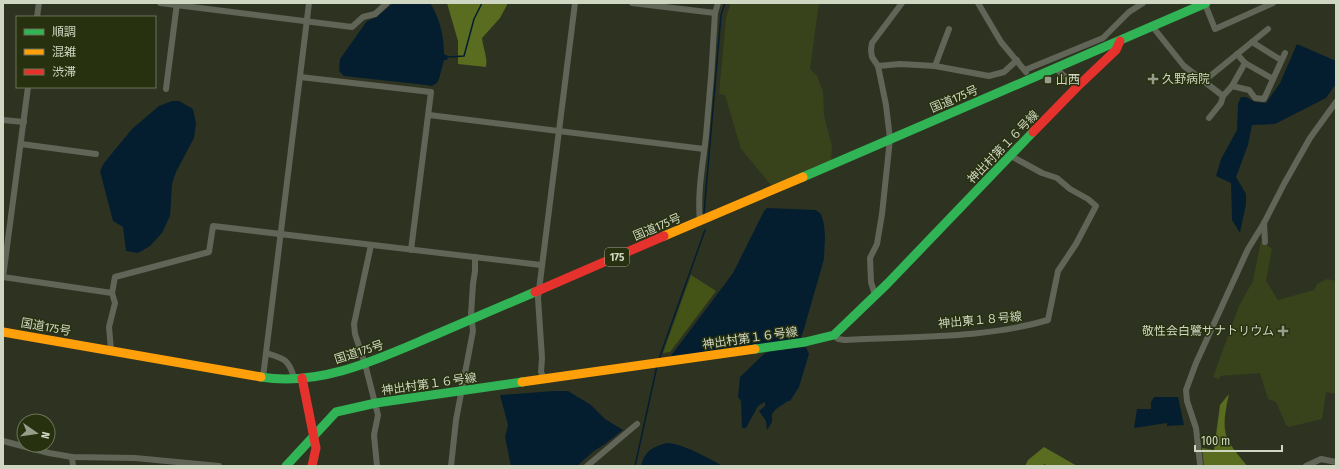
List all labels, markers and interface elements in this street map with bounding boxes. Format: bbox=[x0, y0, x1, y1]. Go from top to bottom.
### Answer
legend bbox=[16, 16, 156, 88]
text: 順調 bbox=[52, 25, 76, 39]
text: 混雑 bbox=[52, 45, 76, 59]
text: 渋滞 bbox=[52, 65, 76, 79]
place label: 久野病院 bbox=[1162, 72, 1210, 86]
place label: 山西 bbox=[1056, 73, 1080, 87]
marker: 久野病院 bbox=[1147, 73, 1159, 85]
marker: 山西 bbox=[1043, 75, 1053, 85]
street label: 国道175号 bbox=[928, 83, 980, 115]
street label: 神出村第１６号線 bbox=[965, 108, 1041, 186]
street label: 国道175号 bbox=[631, 211, 683, 243]
road number: 175 bbox=[605, 248, 629, 266]
street label: 神出東１８号線 bbox=[938, 309, 1022, 331]
street label: 国道175号 bbox=[20, 316, 72, 338]
street label: 神出村第１６号線 bbox=[701, 324, 799, 352]
place label: 敬性会白鷺サナトリウム bbox=[1142, 324, 1274, 338]
marker: 敬性会白鷺サナトリウム bbox=[1277, 325, 1289, 337]
street label: 国道175号 bbox=[333, 337, 385, 367]
street label: 神出村第１６号線 bbox=[380, 370, 478, 398]
north arrow bbox=[16, 413, 56, 453]
scale bar bbox=[1195, 427, 1282, 453]
text: N bbox=[38, 430, 52, 440]
text: 100 m bbox=[1201, 434, 1230, 448]

